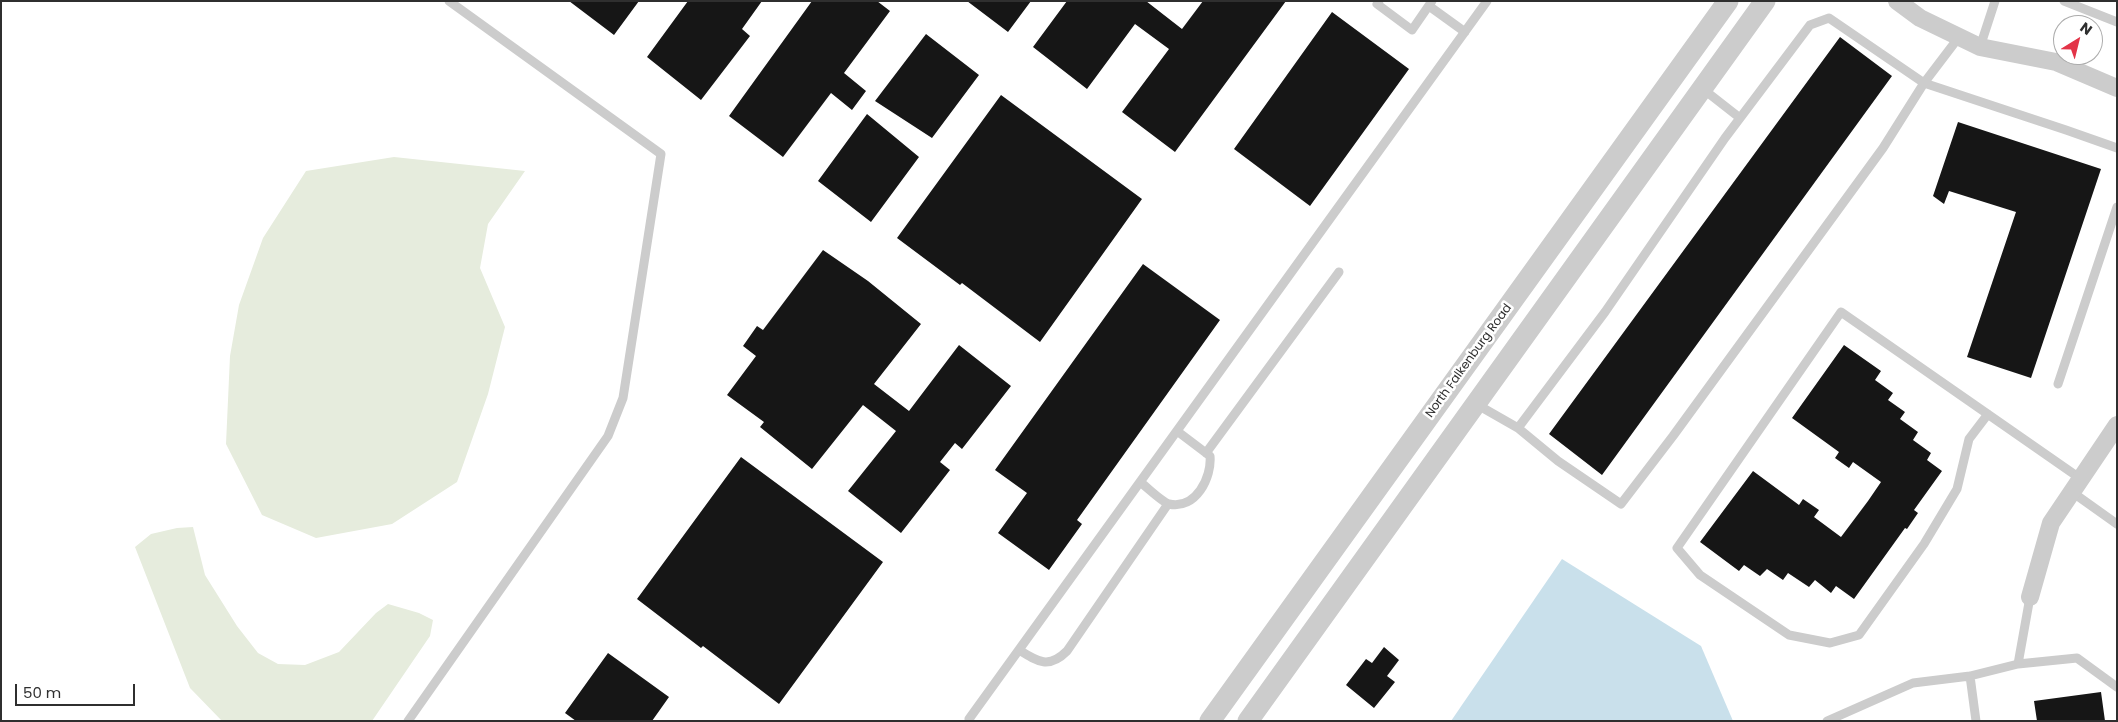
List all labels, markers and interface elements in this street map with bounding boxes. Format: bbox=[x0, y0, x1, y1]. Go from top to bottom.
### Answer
north arrow bbox=[2053, 15, 2103, 65]
text: N bbox=[2076, 17, 2096, 40]
street label: North Falkenburg Road bbox=[1423, 301, 1515, 421]
scale bar bbox=[18, 674, 138, 706]
text: 50 m bbox=[23, 682, 61, 703]

